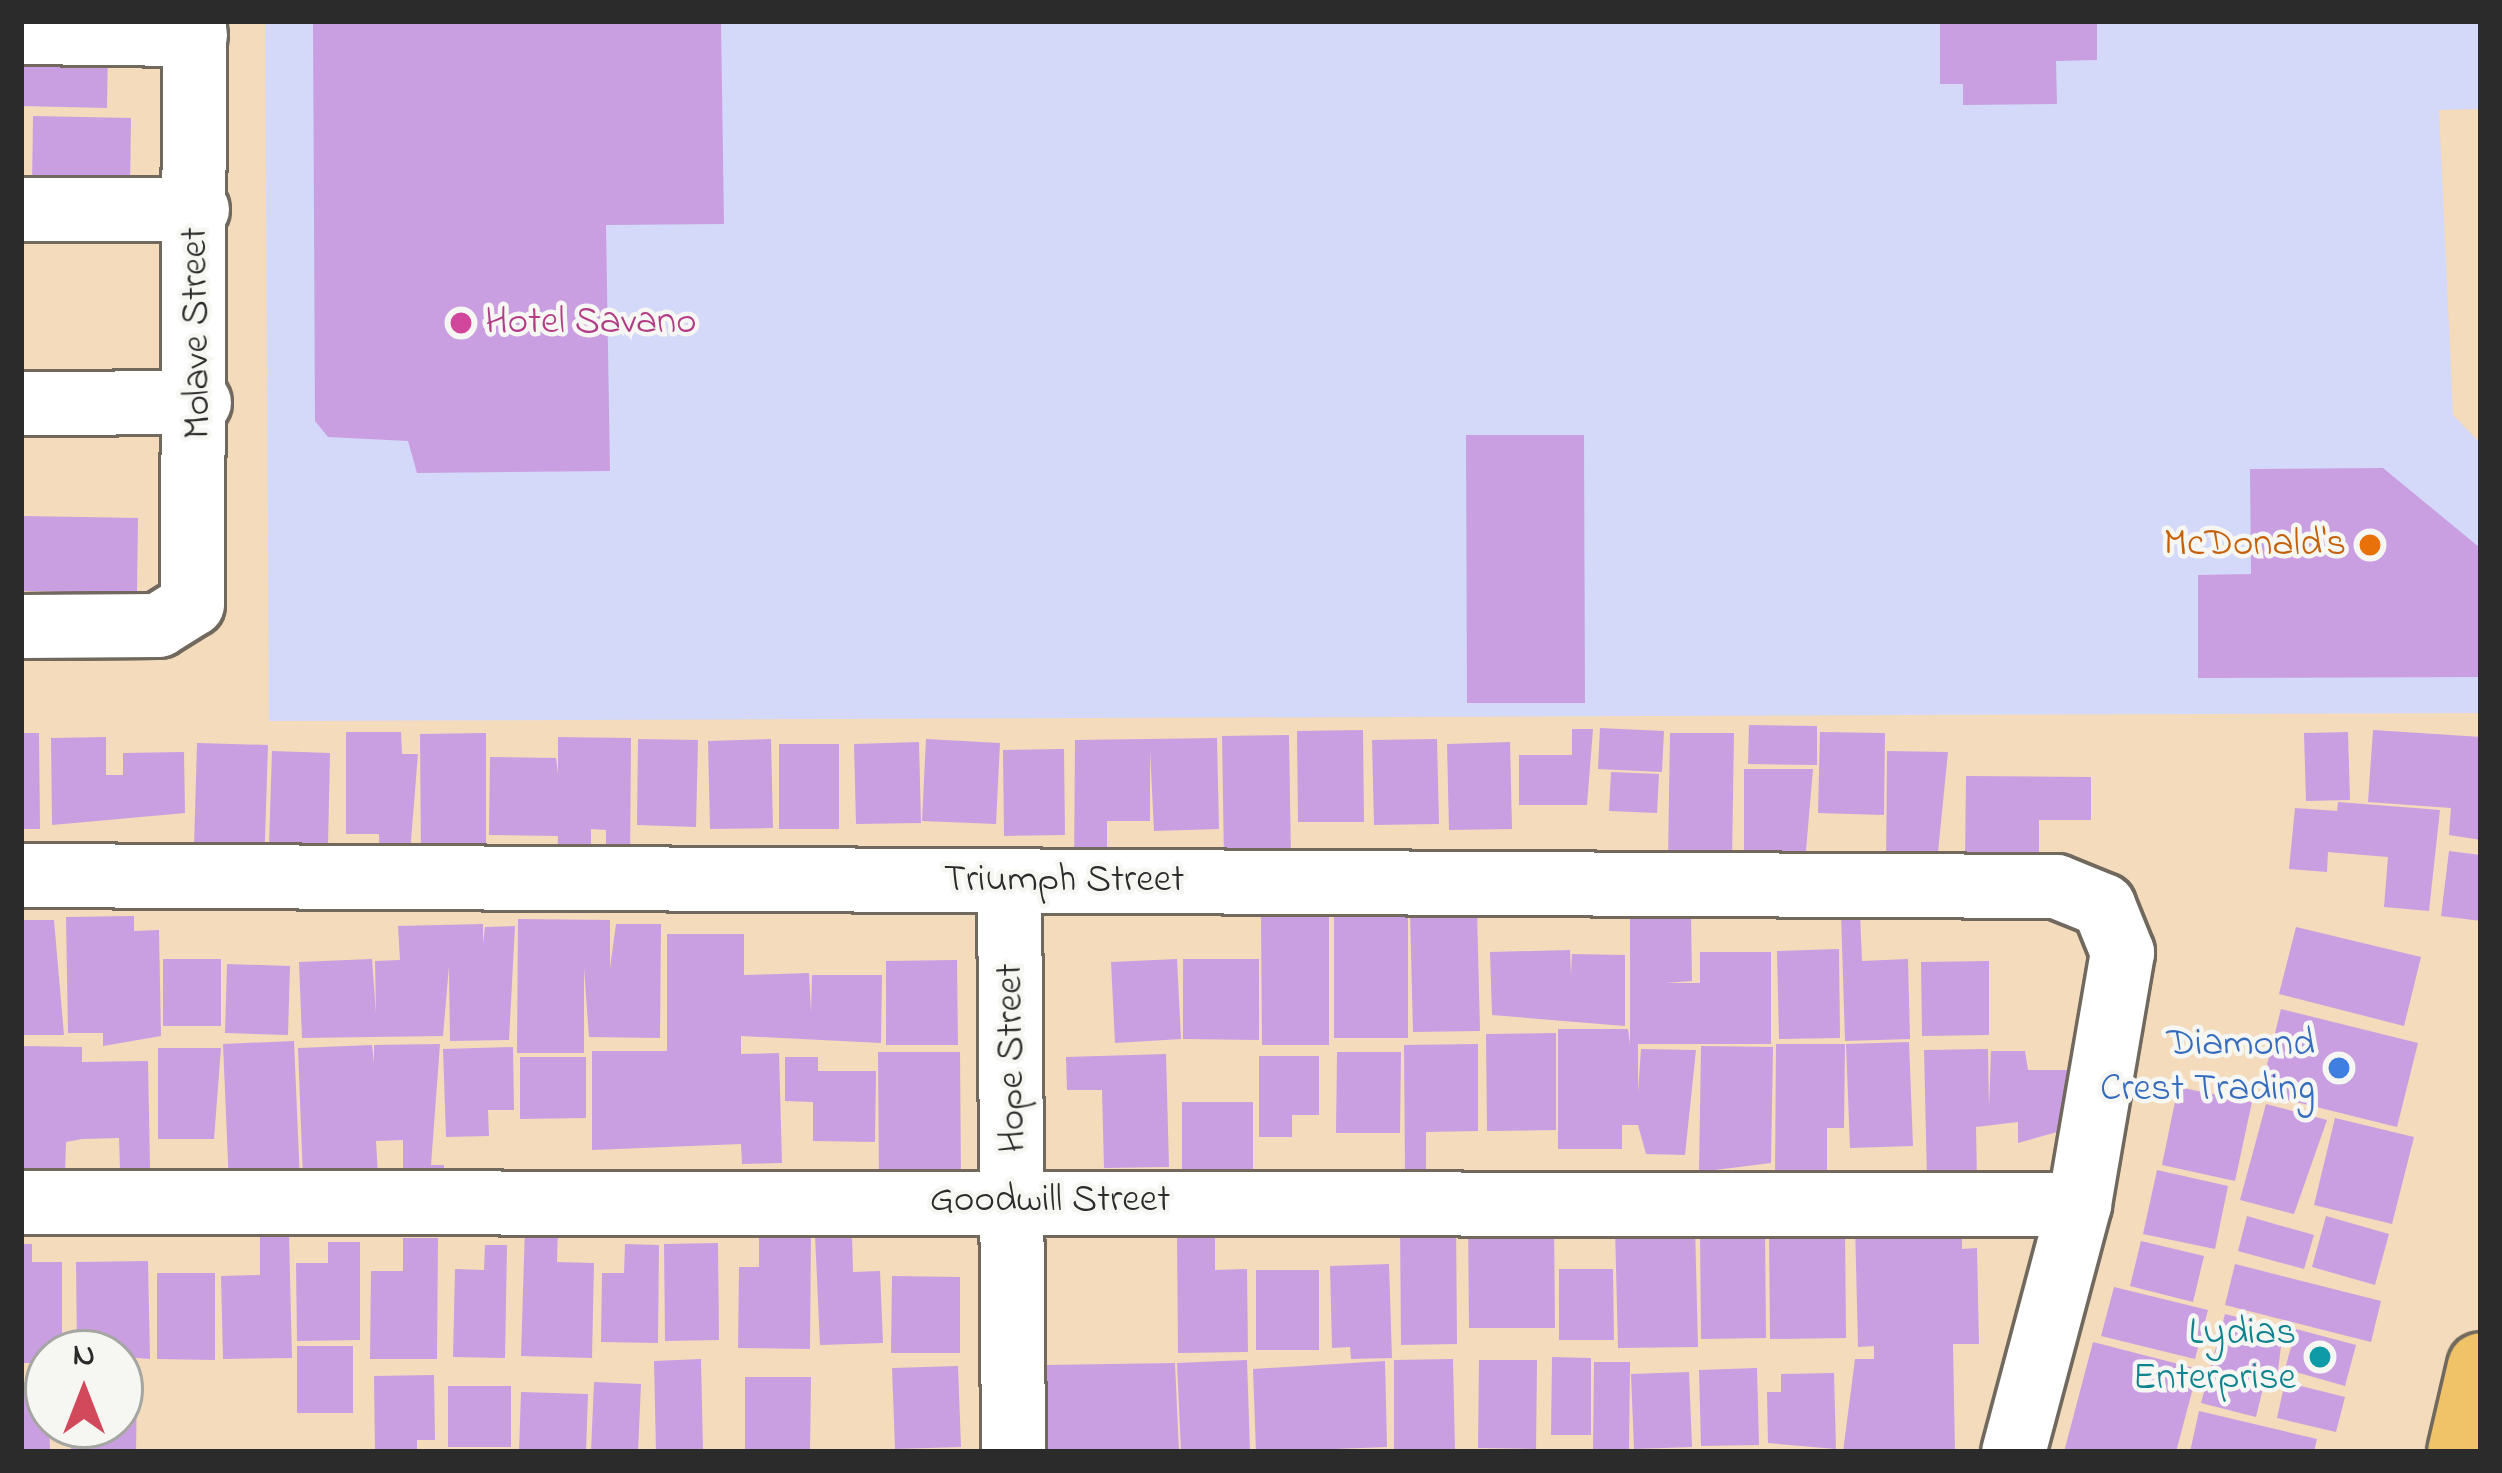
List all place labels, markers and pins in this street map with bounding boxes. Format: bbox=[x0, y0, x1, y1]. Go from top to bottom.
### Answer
place label: Hotel Savano bbox=[485, 300, 697, 346]
marker: Hotel Savano bbox=[448, 310, 474, 336]
place label: McDonald's bbox=[2163, 522, 2346, 568]
marker: McDonald's bbox=[2357, 532, 2383, 558]
place label: Diamond Crest Trading bbox=[2100, 1023, 2315, 1114]
marker: Diamond Crest Trading bbox=[2326, 1055, 2352, 1081]
place label: Lydias Enterprise bbox=[2133, 1312, 2296, 1403]
marker: Lydias Enterprise bbox=[2307, 1344, 2333, 1370]

